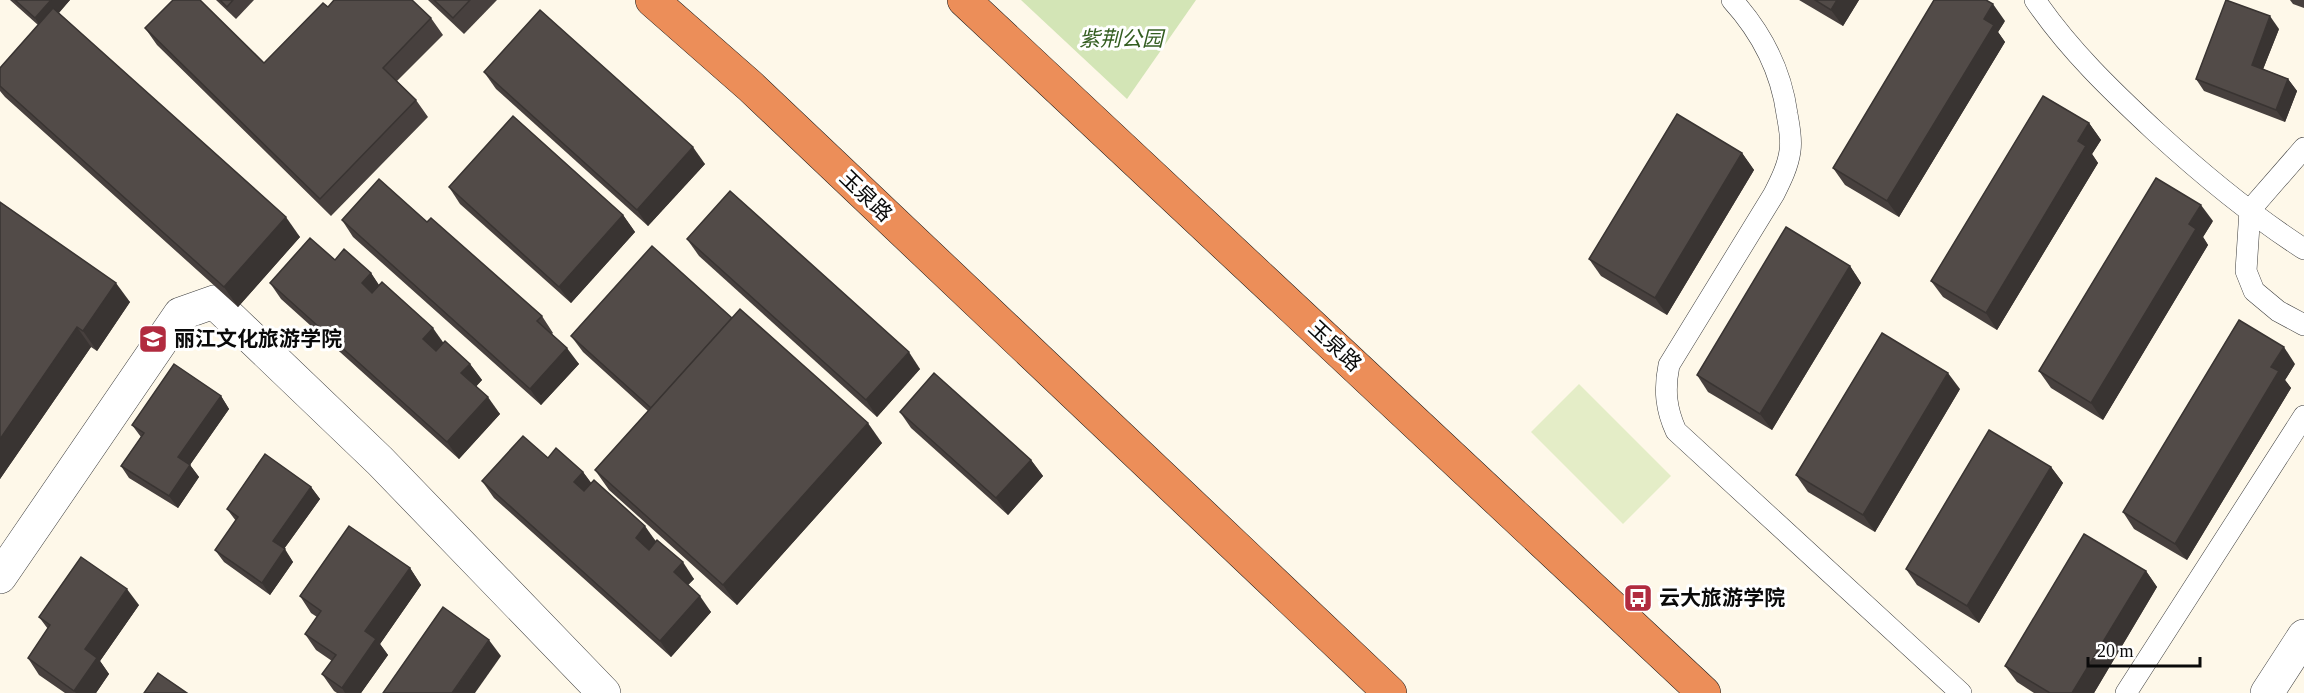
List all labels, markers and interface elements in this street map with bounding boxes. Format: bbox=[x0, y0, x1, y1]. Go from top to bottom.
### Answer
park label: 紫荆公园 bbox=[1079, 27, 1166, 51]
street label: 玉泉路 bbox=[835, 165, 897, 227]
street label: 玉泉路 bbox=[1304, 316, 1366, 376]
school or university icon: 丽江文化旅游学院 bbox=[137, 323, 169, 355]
place label: 丽江文化旅游学院 bbox=[174, 327, 342, 351]
bus stop icon: 云大旅游学院 bbox=[1622, 582, 1654, 614]
place label: 云大旅游学院 bbox=[1659, 586, 1785, 610]
scale bar bbox=[2088, 630, 2200, 668]
text: 20 m bbox=[2097, 641, 2134, 661]

